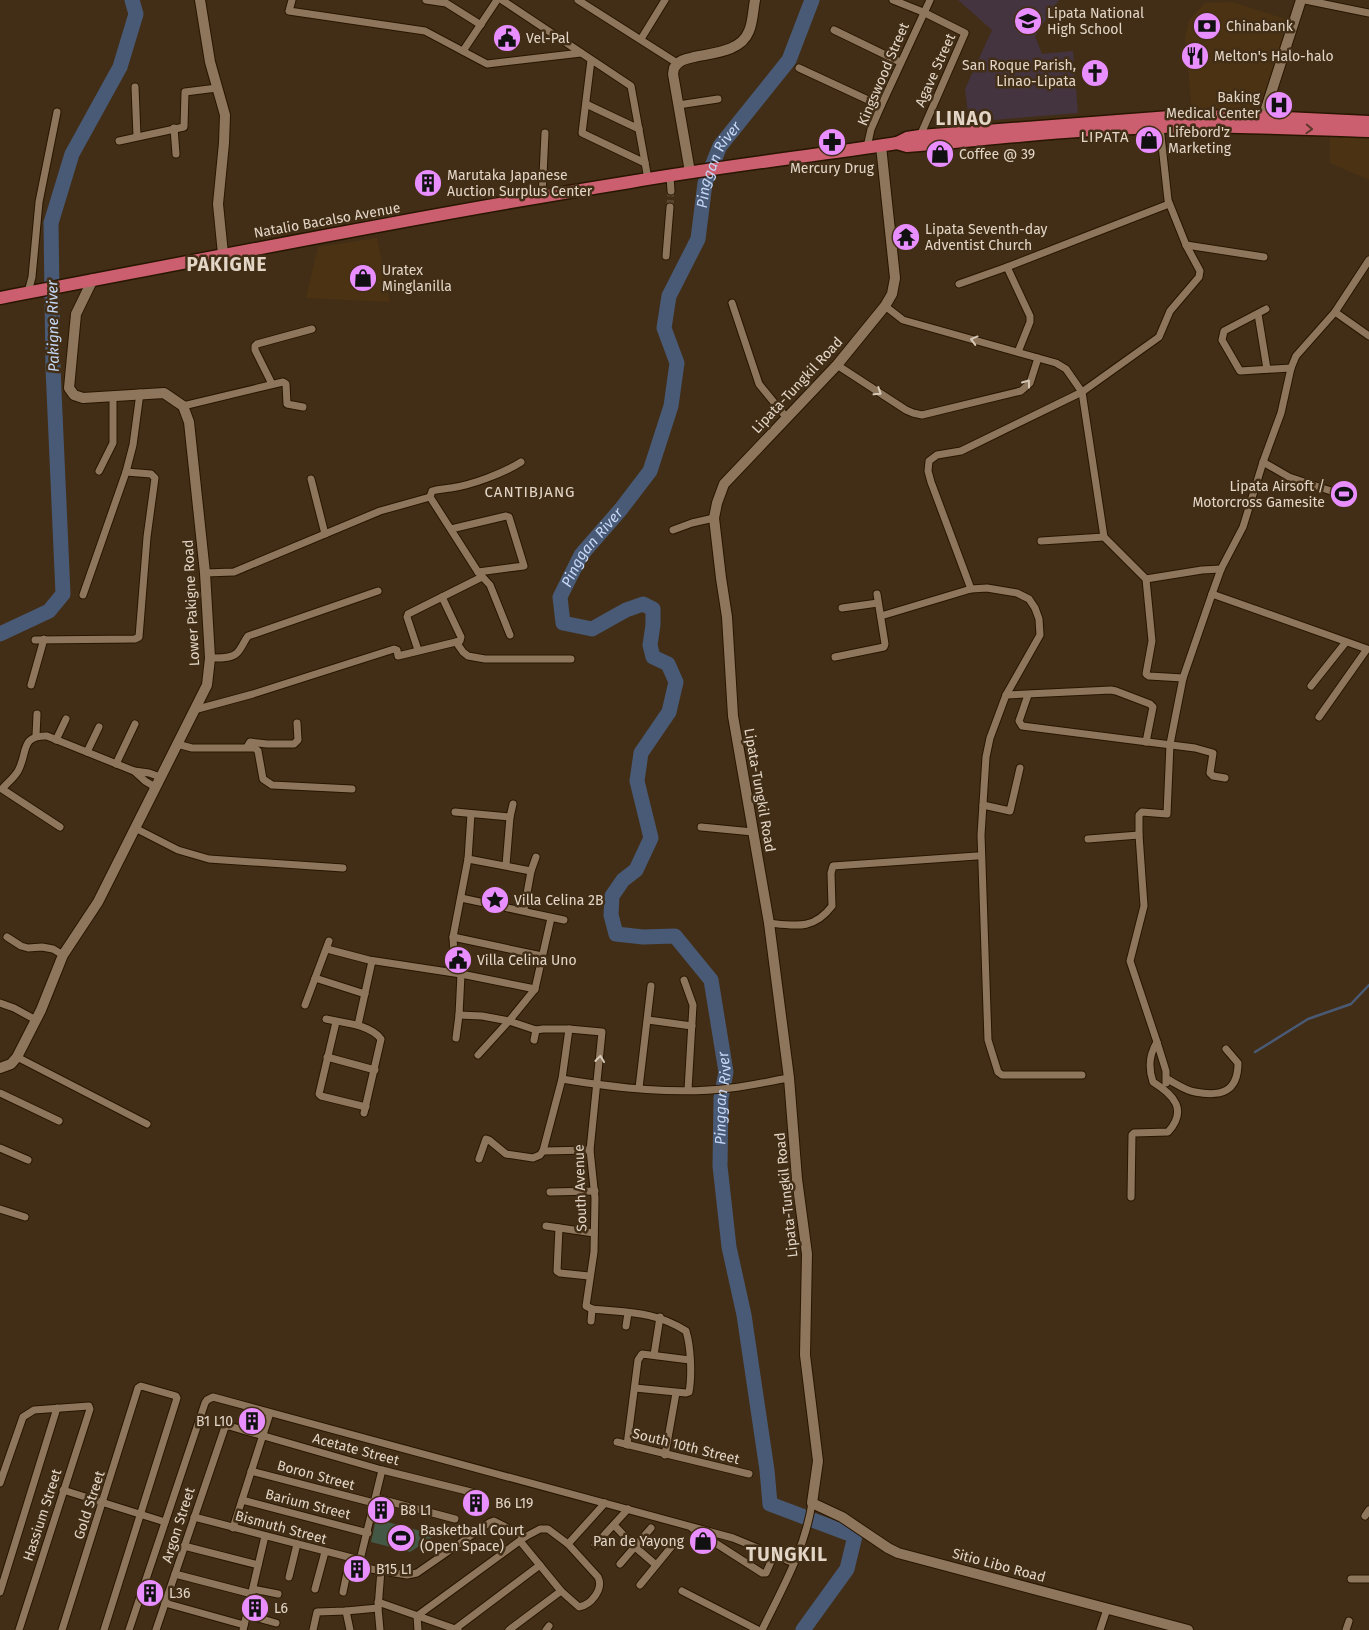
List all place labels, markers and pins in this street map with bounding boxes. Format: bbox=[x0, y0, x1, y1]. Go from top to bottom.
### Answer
place label: Lipata National High School bbox=[1047, 5, 1144, 38]
school or university icon: Lipata National High School bbox=[1013, 6, 1043, 36]
bank icon: Chinabank bbox=[1192, 11, 1222, 41]
place label: Chinabank bbox=[1226, 18, 1294, 35]
public building icon: Vel-Pal bbox=[492, 23, 522, 53]
place label: Vel-Pal bbox=[526, 30, 570, 47]
restaurant icon: Melton's Halo-halo bbox=[1180, 41, 1210, 71]
place label: Melton's Halo-halo bbox=[1214, 48, 1334, 65]
place label: San Roque Parish, Linao-Lipata bbox=[962, 57, 1076, 90]
church icon: San Roque Parish, Linao-Lipata bbox=[1080, 58, 1110, 88]
place label: Baking Medical Center bbox=[1166, 89, 1261, 122]
hospital icon: Baking Medical Center bbox=[1264, 90, 1294, 120]
place label: Lifebord'z Marketing bbox=[1168, 124, 1232, 157]
shop icon: Lifebord'z Marketing bbox=[1134, 125, 1164, 155]
pharmacy icon: Mercury Drug bbox=[817, 127, 847, 157]
shop icon: Coffee @ 39 bbox=[925, 139, 955, 169]
place label: Coffee @ 39 bbox=[959, 146, 1035, 163]
place label: Mercury Drug bbox=[790, 160, 875, 177]
place label: Marutaka Japanese Auction Surplus Center bbox=[447, 167, 593, 200]
building icon: Marutaka Japanese Auction Surplus Center bbox=[413, 168, 443, 198]
place label: Lipata Seventh-day Adventist Church bbox=[925, 221, 1048, 254]
temple icon: Lipata Seventh-day Adventist Church bbox=[891, 222, 921, 252]
place label: Uratex Minglanilla bbox=[382, 262, 452, 295]
shop icon: Uratex Minglanilla bbox=[348, 263, 378, 293]
place label: Lipata Airsoft / Motorcross Gamesite bbox=[1192, 478, 1325, 511]
sports icon: Lipata Airsoft / Motorcross Gamesite bbox=[1329, 479, 1359, 509]
place icon: Villa Celina 2B bbox=[480, 885, 510, 915]
place label: Villa Celina 2B bbox=[514, 892, 603, 909]
public building icon: Villa Celina Uno bbox=[443, 945, 473, 975]
place label: Villa Celina Uno bbox=[477, 952, 577, 969]
building icon: B1 L10 bbox=[237, 1406, 267, 1436]
place label: B1 L10 bbox=[196, 1413, 233, 1430]
building icon: B6 L19 bbox=[461, 1488, 491, 1518]
building icon: B8 L1 bbox=[366, 1495, 396, 1525]
place label: B6 L19 bbox=[495, 1495, 533, 1512]
place label: B8 L1 bbox=[400, 1502, 431, 1519]
place label: Basketball Court (Open Space) bbox=[420, 1522, 525, 1555]
sports icon: Basketball Court (Open Space) bbox=[386, 1523, 416, 1553]
shop icon: Pan de Yayong bbox=[688, 1526, 718, 1556]
place label: Pan de Yayong bbox=[593, 1533, 685, 1550]
building icon: B15 L1 bbox=[342, 1554, 372, 1584]
place label: B15 L1 bbox=[376, 1561, 412, 1578]
building icon: L36 bbox=[135, 1578, 165, 1608]
place label: L36 bbox=[169, 1585, 190, 1602]
building icon: L6 bbox=[240, 1593, 270, 1623]
place label: L6 bbox=[274, 1600, 288, 1617]

